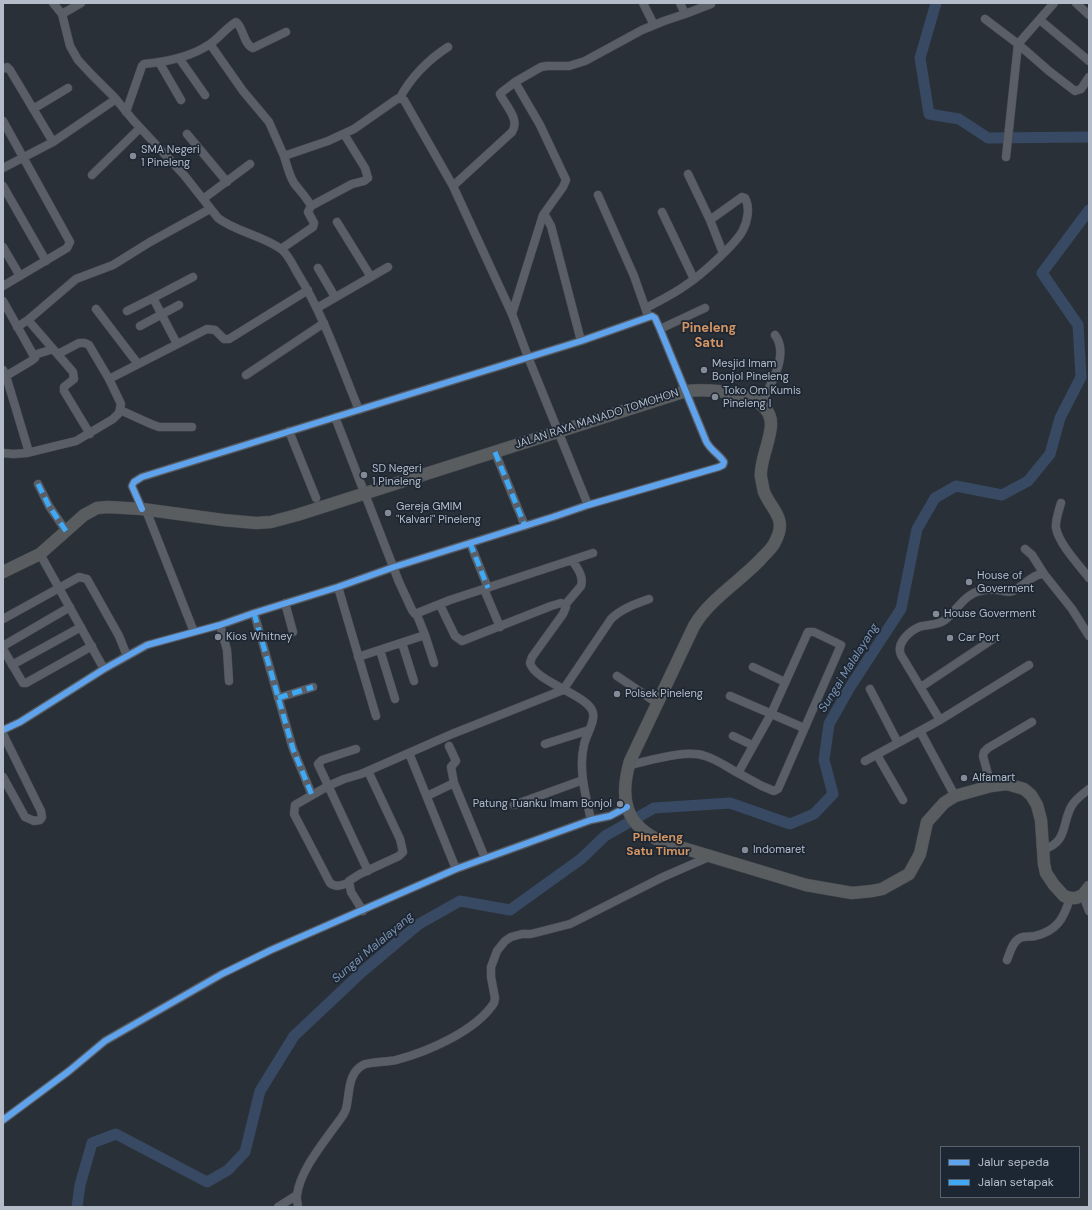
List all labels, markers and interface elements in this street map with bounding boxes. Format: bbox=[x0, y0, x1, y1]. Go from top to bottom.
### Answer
place label: SMA Negeri 1 Pineleng bbox=[141, 143, 200, 169]
marker: SMA Negeri 1 Pineleng bbox=[128, 151, 138, 161]
district label: Pineleng Satu bbox=[682, 321, 736, 352]
place label: Mesjid Imam Bonjol Pineleng bbox=[712, 357, 789, 383]
marker: Mesjid Imam Bonjol Pineleng bbox=[699, 365, 709, 375]
place label: Toko Om Kumis Pineleng I bbox=[723, 384, 801, 410]
street label: JALAN RAYA MANADO TOMOHON bbox=[514, 386, 680, 452]
marker: Toko Om Kumis Pineleng I bbox=[710, 392, 720, 402]
place label: SD Negeri 1 Pineleng bbox=[372, 462, 422, 488]
marker: SD Negeri 1 Pineleng bbox=[359, 470, 369, 480]
place label: Gereja GMIM "Kalvari" Pineleng bbox=[396, 500, 481, 526]
marker: Gereja GMIM "Kalvari" Pineleng bbox=[383, 508, 393, 518]
place label: House of Goverment bbox=[977, 569, 1034, 595]
marker: House of Goverment bbox=[964, 577, 974, 587]
place label: House Goverment bbox=[944, 607, 1036, 621]
marker: House Goverment bbox=[931, 609, 941, 619]
water label: Sungai Malalayang bbox=[816, 621, 882, 715]
place label: Kios Whitney bbox=[226, 630, 292, 644]
place label: Car Port bbox=[958, 631, 1000, 645]
marker: Kios Whitney bbox=[213, 632, 223, 642]
marker: Car Port bbox=[945, 633, 955, 643]
place label: Polsek Pineleng bbox=[625, 687, 703, 701]
marker: Polsek Pineleng bbox=[612, 689, 622, 699]
place label: Alfamart bbox=[972, 771, 1015, 785]
marker: Alfamart bbox=[959, 773, 969, 783]
place label: Patung Tuanku Imam Bonjol bbox=[473, 797, 612, 811]
marker: Patung Tuanku Imam Bonjol bbox=[615, 799, 625, 809]
district label: Pineleng Satu Timur bbox=[626, 831, 690, 859]
place label: Indomaret bbox=[753, 843, 805, 857]
marker: Indomaret bbox=[740, 845, 750, 855]
water label: Sungai Malalayang bbox=[329, 910, 417, 986]
legend bbox=[940, 1146, 1080, 1198]
text: Jalur sepeda bbox=[978, 1154, 1049, 1170]
text: Jalan setapak bbox=[978, 1174, 1054, 1190]

